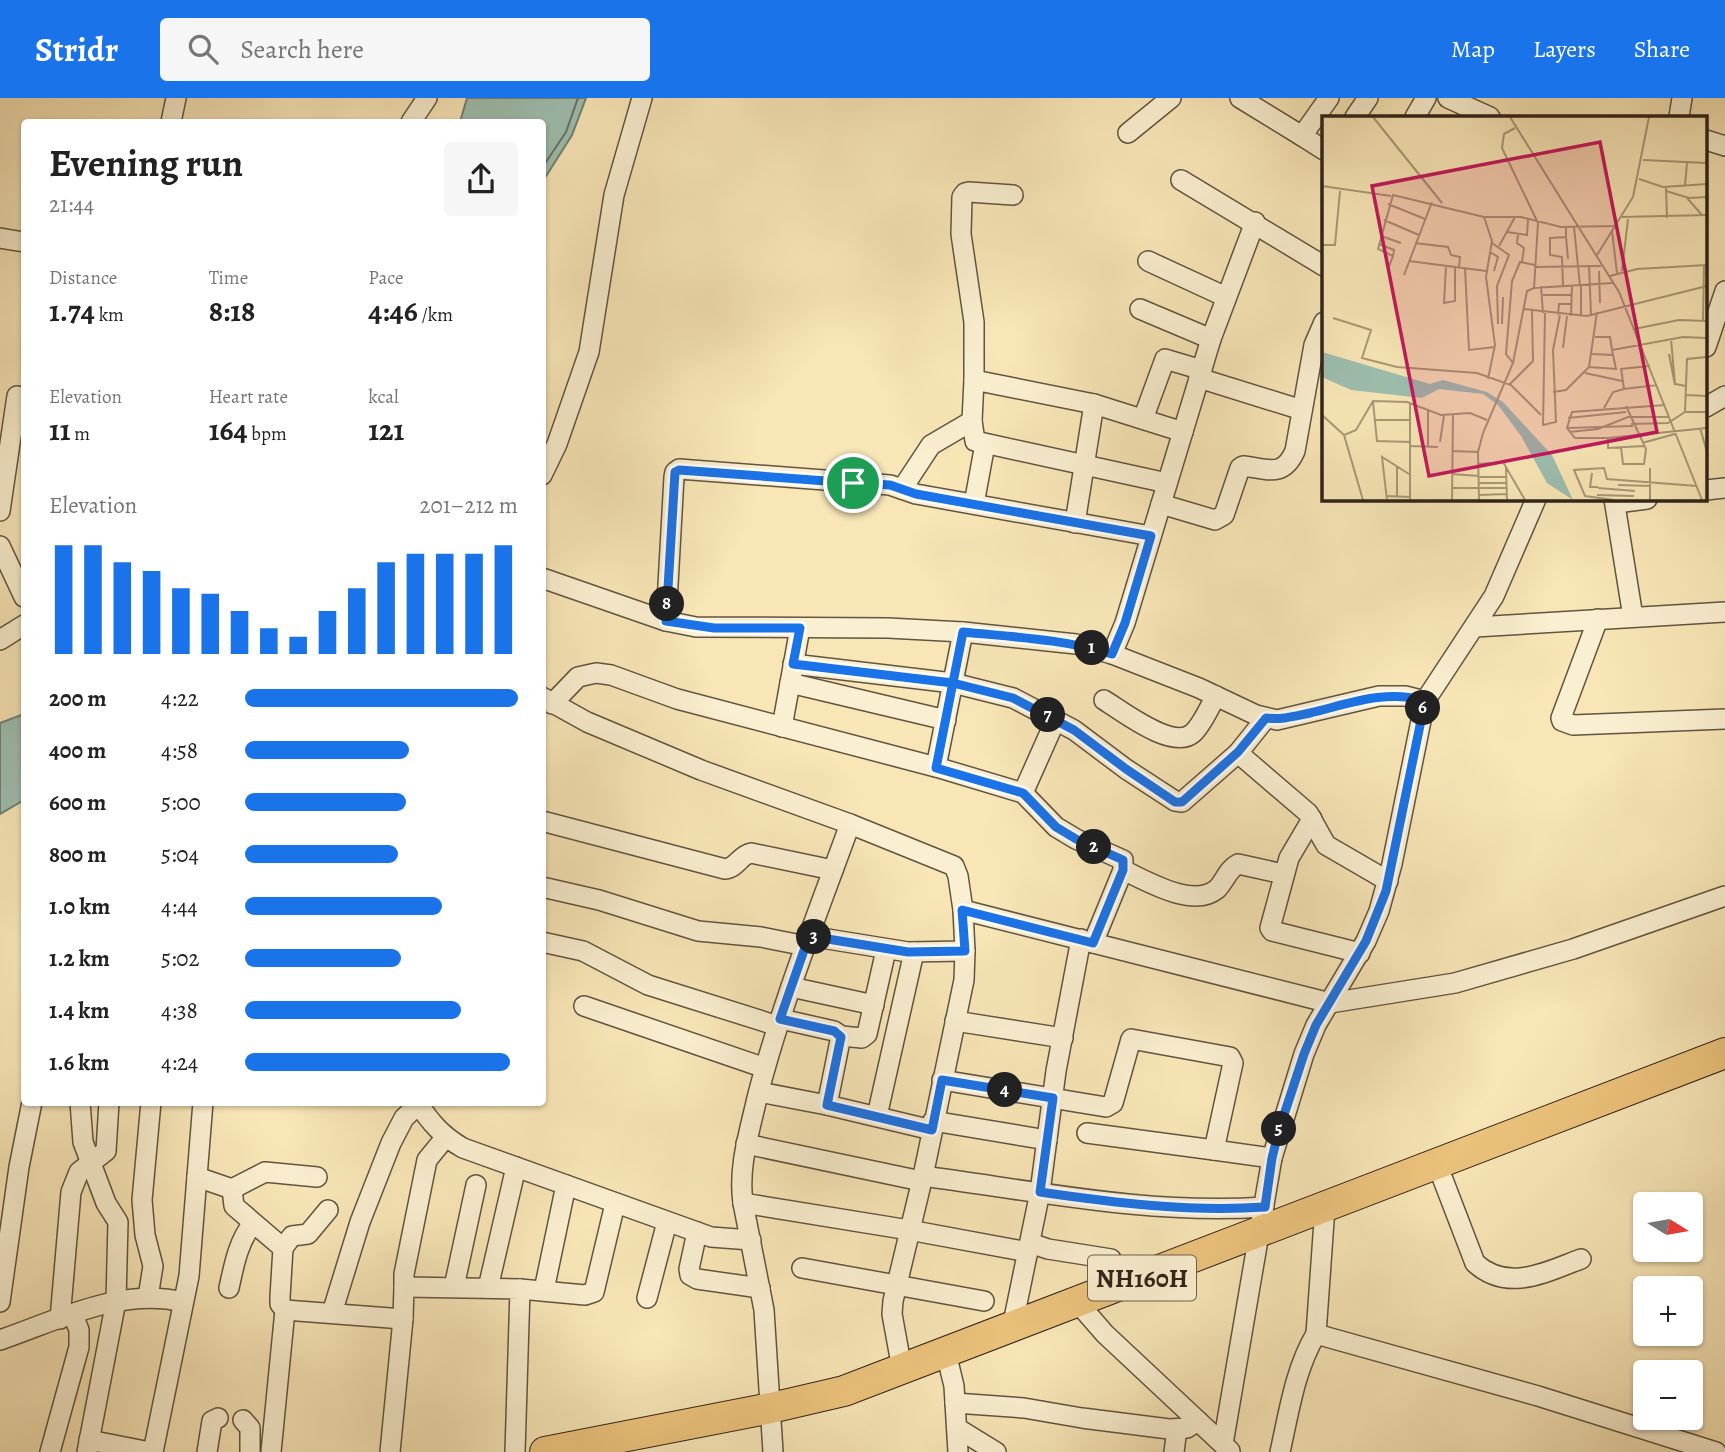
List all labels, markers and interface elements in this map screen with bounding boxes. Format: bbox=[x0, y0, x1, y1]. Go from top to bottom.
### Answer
search box bbox=[160, 18, 650, 81]
text: Stridr bbox=[35, 27, 118, 72]
icon: search bbox=[184, 30, 222, 68]
text: Search here bbox=[240, 32, 364, 67]
text: Map bbox=[1451, 33, 1495, 65]
text: Layers bbox=[1533, 33, 1596, 65]
text: Share bbox=[1634, 33, 1690, 65]
inset map bbox=[1322, 116, 1708, 500]
text: Evening run bbox=[49, 137, 243, 189]
button: share bbox=[444, 142, 518, 216]
text: 21:44 bbox=[49, 189, 94, 220]
text: Distance bbox=[49, 265, 117, 291]
text: Time bbox=[209, 265, 248, 291]
text: Pace bbox=[368, 265, 404, 291]
text: 1.74 bbox=[49, 291, 95, 331]
text: 8:18 bbox=[209, 291, 255, 331]
text: 4:46 bbox=[368, 291, 418, 331]
text: km bbox=[95, 302, 124, 328]
text: /km bbox=[418, 302, 453, 328]
text: Elevation bbox=[49, 384, 122, 410]
text: Heart rate bbox=[209, 384, 288, 410]
text: kcal bbox=[368, 384, 399, 410]
text: 11 bbox=[49, 410, 70, 450]
text: 164 bbox=[209, 410, 248, 450]
text: 121 bbox=[368, 410, 404, 450]
text: m bbox=[70, 421, 90, 447]
text: bpm bbox=[248, 421, 287, 447]
pin bbox=[823, 453, 883, 513]
icon: arrive bbox=[834, 464, 872, 502]
text: Elevation bbox=[49, 490, 137, 521]
text: 201–212 m bbox=[420, 490, 518, 521]
pin: 8 bbox=[650, 587, 684, 622]
text: 8 bbox=[662, 590, 671, 616]
pin: 1 bbox=[1074, 630, 1110, 666]
text: 1 bbox=[1088, 634, 1095, 660]
text: 200 m bbox=[49, 683, 107, 714]
text: 4:22 bbox=[161, 683, 199, 714]
pin: 6 bbox=[1406, 690, 1440, 726]
text: 6 bbox=[1418, 694, 1427, 720]
pin: 7 bbox=[1030, 698, 1066, 732]
text: 7 bbox=[1043, 701, 1052, 727]
text: 400 m bbox=[49, 735, 106, 766]
text: 4:58 bbox=[161, 735, 198, 766]
text: 600 m bbox=[49, 787, 106, 818]
text: 5:00 bbox=[161, 787, 201, 818]
pin: 2 bbox=[1076, 830, 1112, 864]
text: 2 bbox=[1089, 833, 1098, 859]
text: 800 m bbox=[49, 839, 106, 870]
text: 5:04 bbox=[161, 839, 199, 870]
text: 1.0 km bbox=[49, 891, 110, 922]
text: 4:44 bbox=[161, 891, 198, 922]
pin: 3 bbox=[796, 920, 832, 954]
text: 3 bbox=[809, 923, 818, 949]
text: 1.2 km bbox=[49, 943, 110, 974]
text: 5:02 bbox=[161, 943, 200, 974]
text: 1.4 km bbox=[49, 995, 110, 1026]
text: 4:38 bbox=[161, 995, 198, 1026]
text: 1.6 km bbox=[49, 1047, 109, 1078]
text: 4:24 bbox=[161, 1047, 198, 1078]
pin: 4 bbox=[988, 1072, 1023, 1108]
text: 4 bbox=[1000, 1076, 1009, 1102]
pin: 5 bbox=[1262, 1112, 1296, 1146]
text: 5 bbox=[1274, 1115, 1283, 1141]
north arrow bbox=[1633, 1192, 1703, 1262]
map controls bbox=[1633, 1192, 1703, 1430]
road number: NH160H bbox=[1088, 1256, 1196, 1301]
button: + bbox=[1633, 1276, 1703, 1346]
button: − bbox=[1633, 1360, 1703, 1430]

